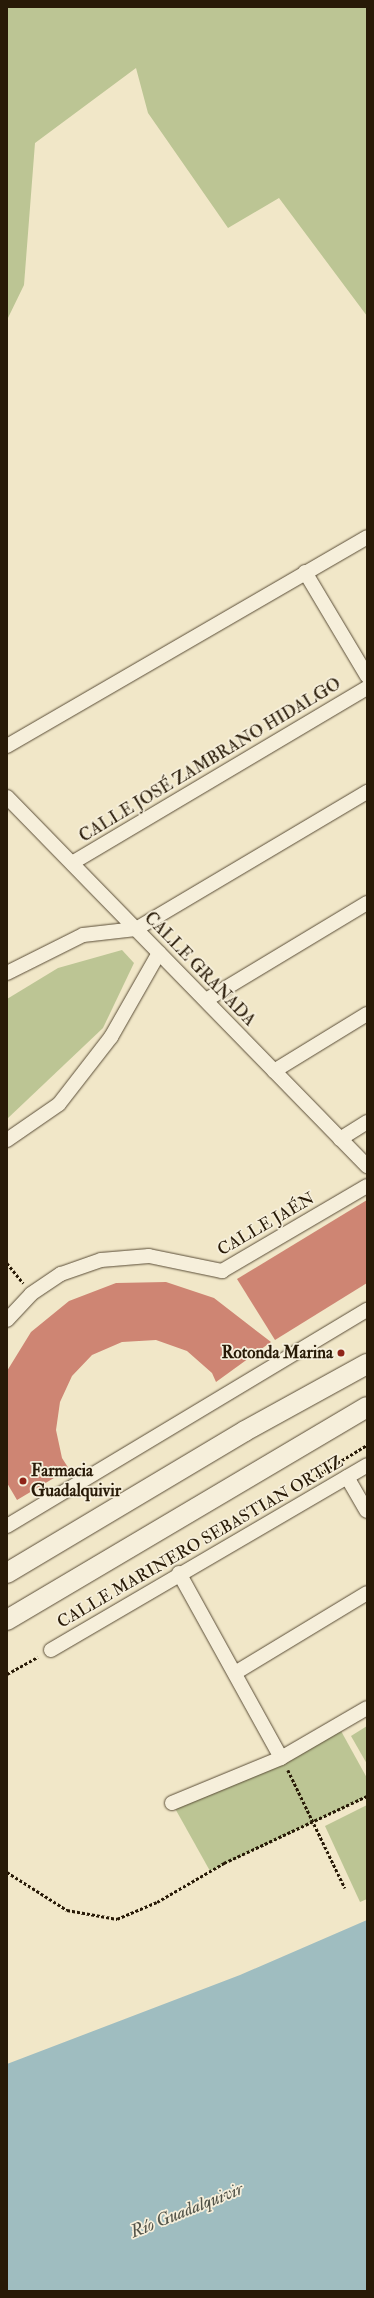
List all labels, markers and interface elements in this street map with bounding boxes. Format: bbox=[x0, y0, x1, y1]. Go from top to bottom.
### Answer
street label: CALLE JOSÉ ZAMBRANO HIDALGO bbox=[75, 674, 345, 846]
street label: CALLE GRANADA bbox=[140, 908, 260, 1030]
street label: CALLE JAÉN bbox=[214, 1188, 318, 1260]
place label: Rotonda Marina bbox=[222, 1343, 333, 1363]
marker: Rotonda Marina bbox=[336, 1348, 346, 1358]
street label: CALLE MARINERO SEBASTIAN ORTIZ bbox=[53, 1452, 347, 1632]
place label: Farmacia Guadalquivir bbox=[31, 1461, 121, 1501]
marker: Farmacia Guadalquivir bbox=[18, 1476, 28, 1486]
water label: Río Guadalquivir bbox=[127, 2179, 247, 2243]

